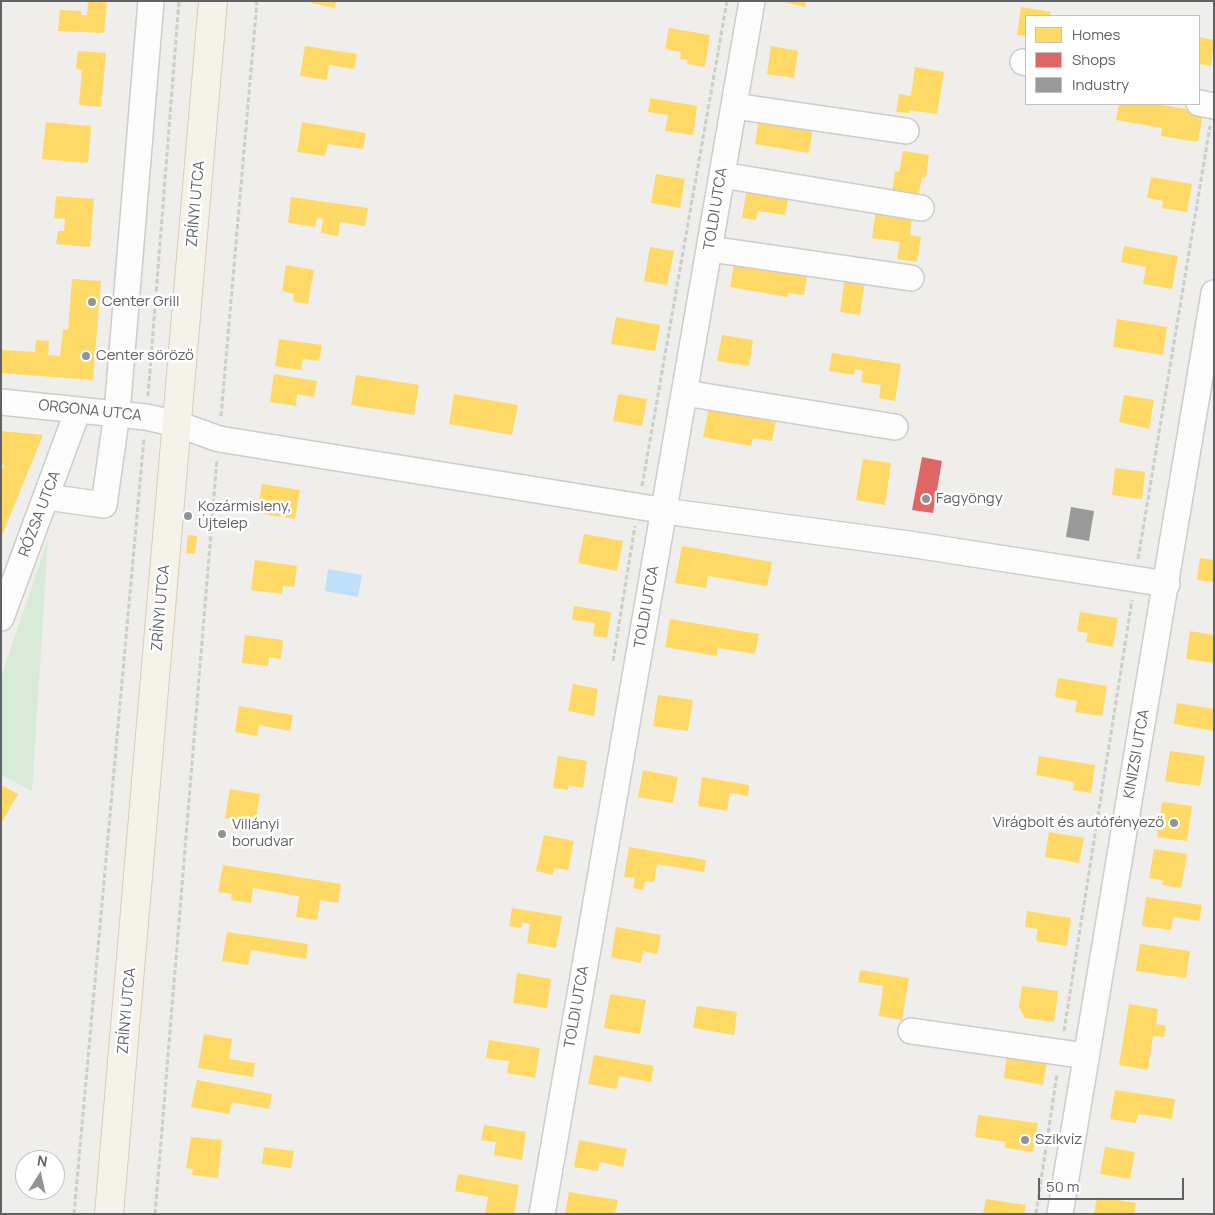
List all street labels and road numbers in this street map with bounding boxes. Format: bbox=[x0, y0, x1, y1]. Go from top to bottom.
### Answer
street label: ZRÍNYI UTCA bbox=[183, 160, 209, 248]
street label: TOLDI UTCA bbox=[701, 166, 731, 252]
street label: ORGONA UTCA bbox=[37, 397, 143, 425]
street label: RÓZSA UTCA bbox=[15, 468, 65, 560]
street label: ZRÍNYI UTCA bbox=[148, 564, 174, 652]
street label: TOLDI UTCA bbox=[631, 564, 663, 650]
street label: KINIZSI UTCA bbox=[1120, 708, 1154, 800]
street label: TOLDI UTCA bbox=[561, 964, 593, 1050]
street label: ZRÍNYI UTCA bbox=[114, 967, 140, 1055]

